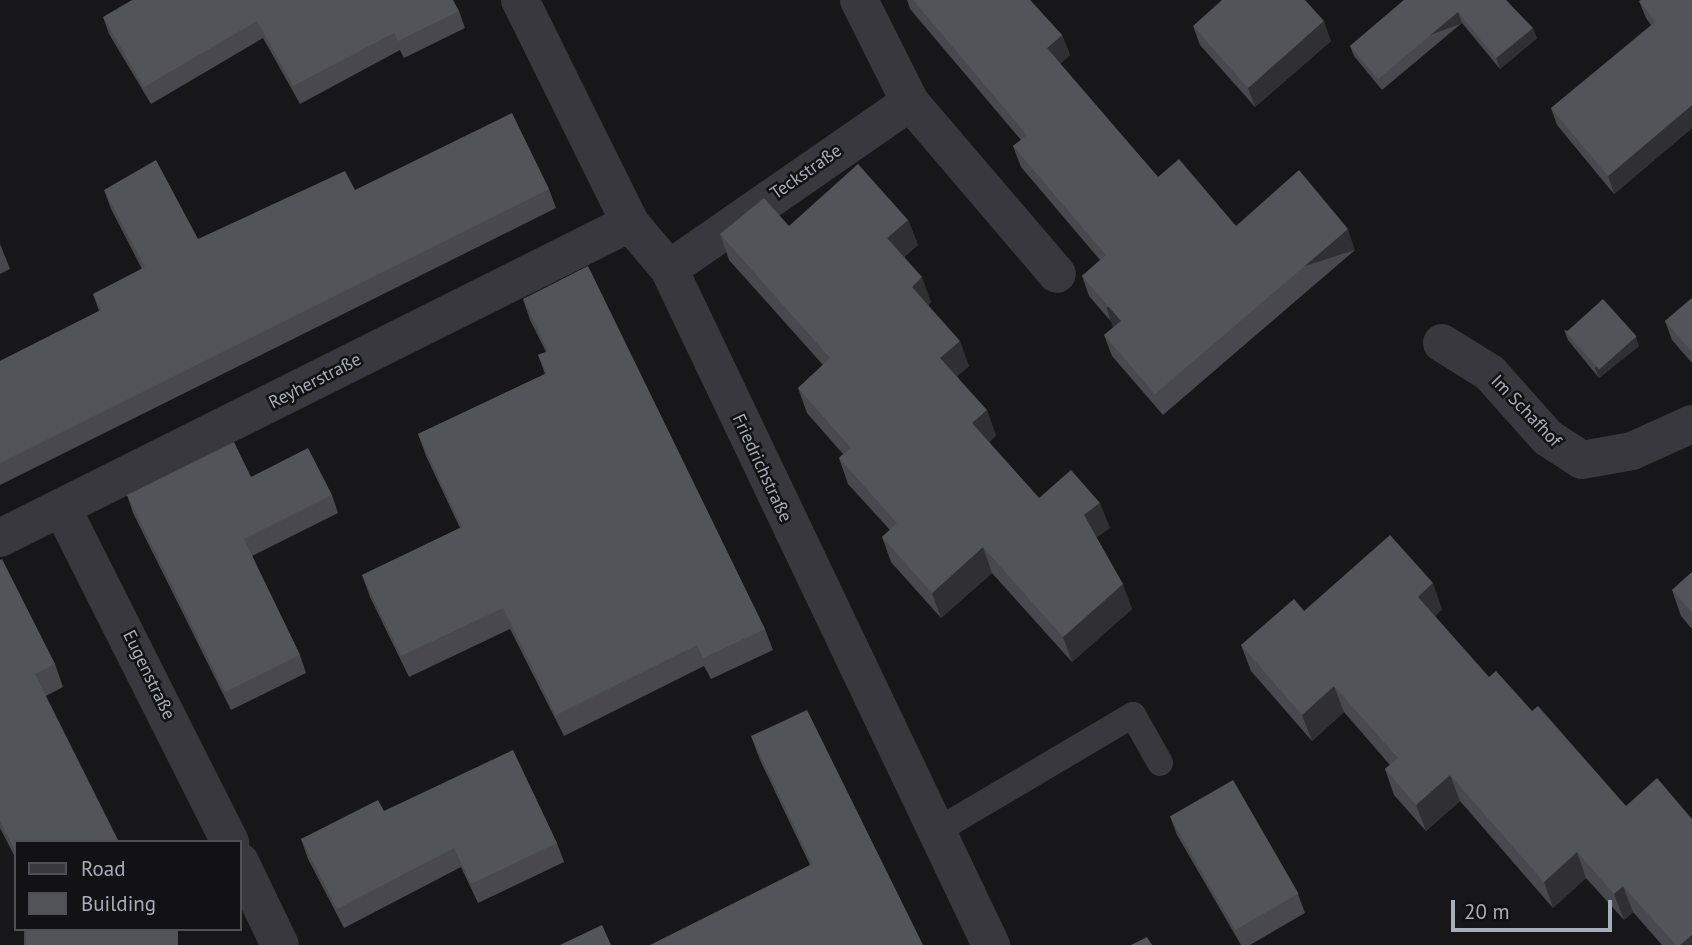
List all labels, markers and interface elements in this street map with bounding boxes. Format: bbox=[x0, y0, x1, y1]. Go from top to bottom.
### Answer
street label: Teckstraße bbox=[766, 140, 846, 204]
street label: Reyherstraße bbox=[265, 349, 365, 413]
street label: Im Schafhof bbox=[1486, 370, 1566, 452]
street label: Friedrichstraße bbox=[728, 411, 796, 525]
street label: Eugenstraße bbox=[118, 627, 180, 723]
legend bbox=[14, 840, 242, 931]
text: Road bbox=[81, 855, 125, 882]
scale bar bbox=[1454, 886, 1615, 930]
text: Building bbox=[81, 890, 156, 917]
text: 20 m bbox=[1464, 898, 1510, 925]

